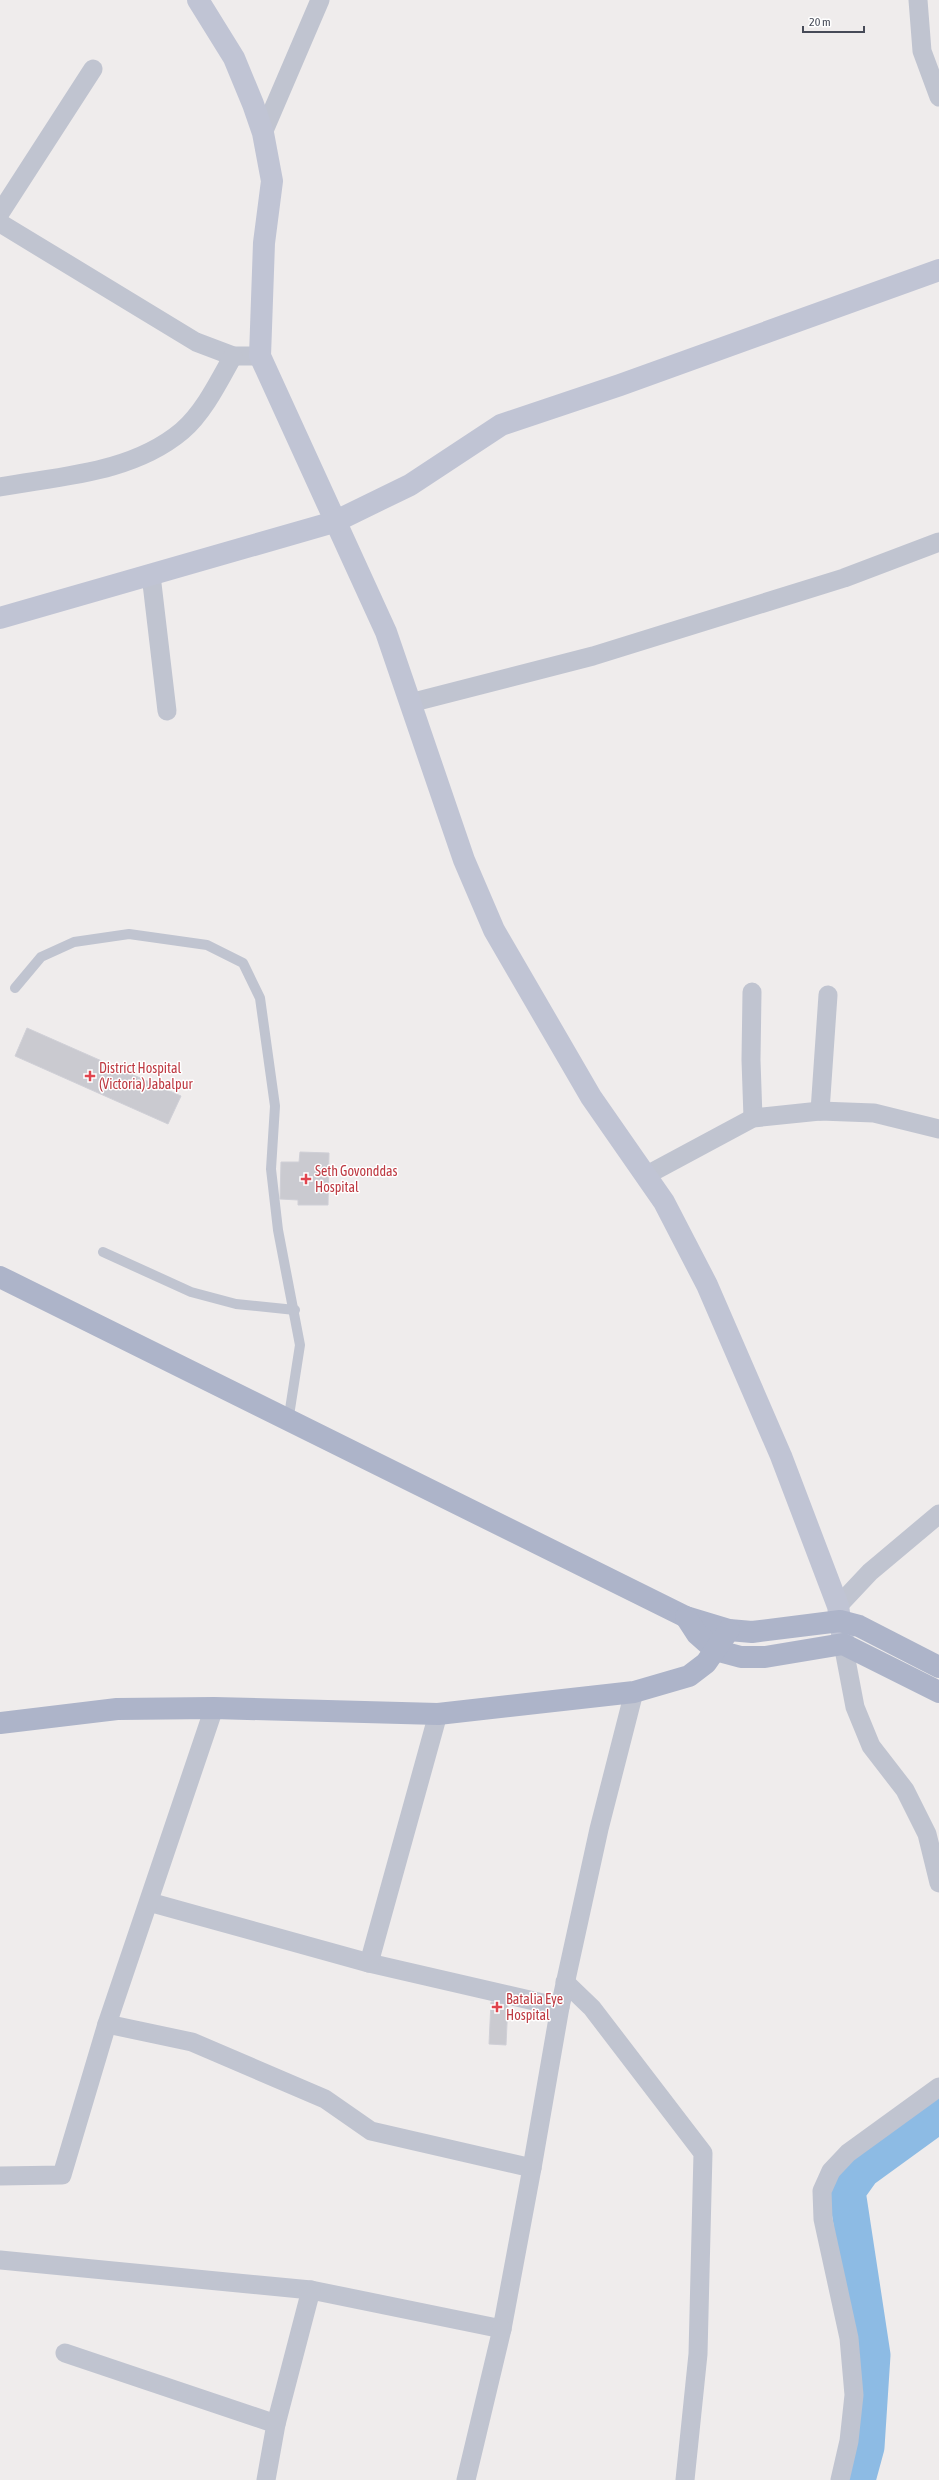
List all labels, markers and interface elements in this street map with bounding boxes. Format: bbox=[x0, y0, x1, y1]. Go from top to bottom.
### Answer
scale bar bbox=[803, 8, 864, 34]
text: 20 m bbox=[809, 15, 831, 29]
place label: District Hospital (Victoria) Jabalpur bbox=[99, 1060, 193, 1092]
marker: District Hospital (Victoria) Jabalpur bbox=[84, 1070, 96, 1082]
place label: Seth Govonddas Hospital bbox=[315, 1163, 398, 1195]
marker: Seth Govonddas Hospital bbox=[300, 1173, 312, 1185]
place label: Batalia Eye Hospital bbox=[506, 1991, 563, 2023]
marker: Batalia Eye Hospital bbox=[491, 2001, 503, 2013]

